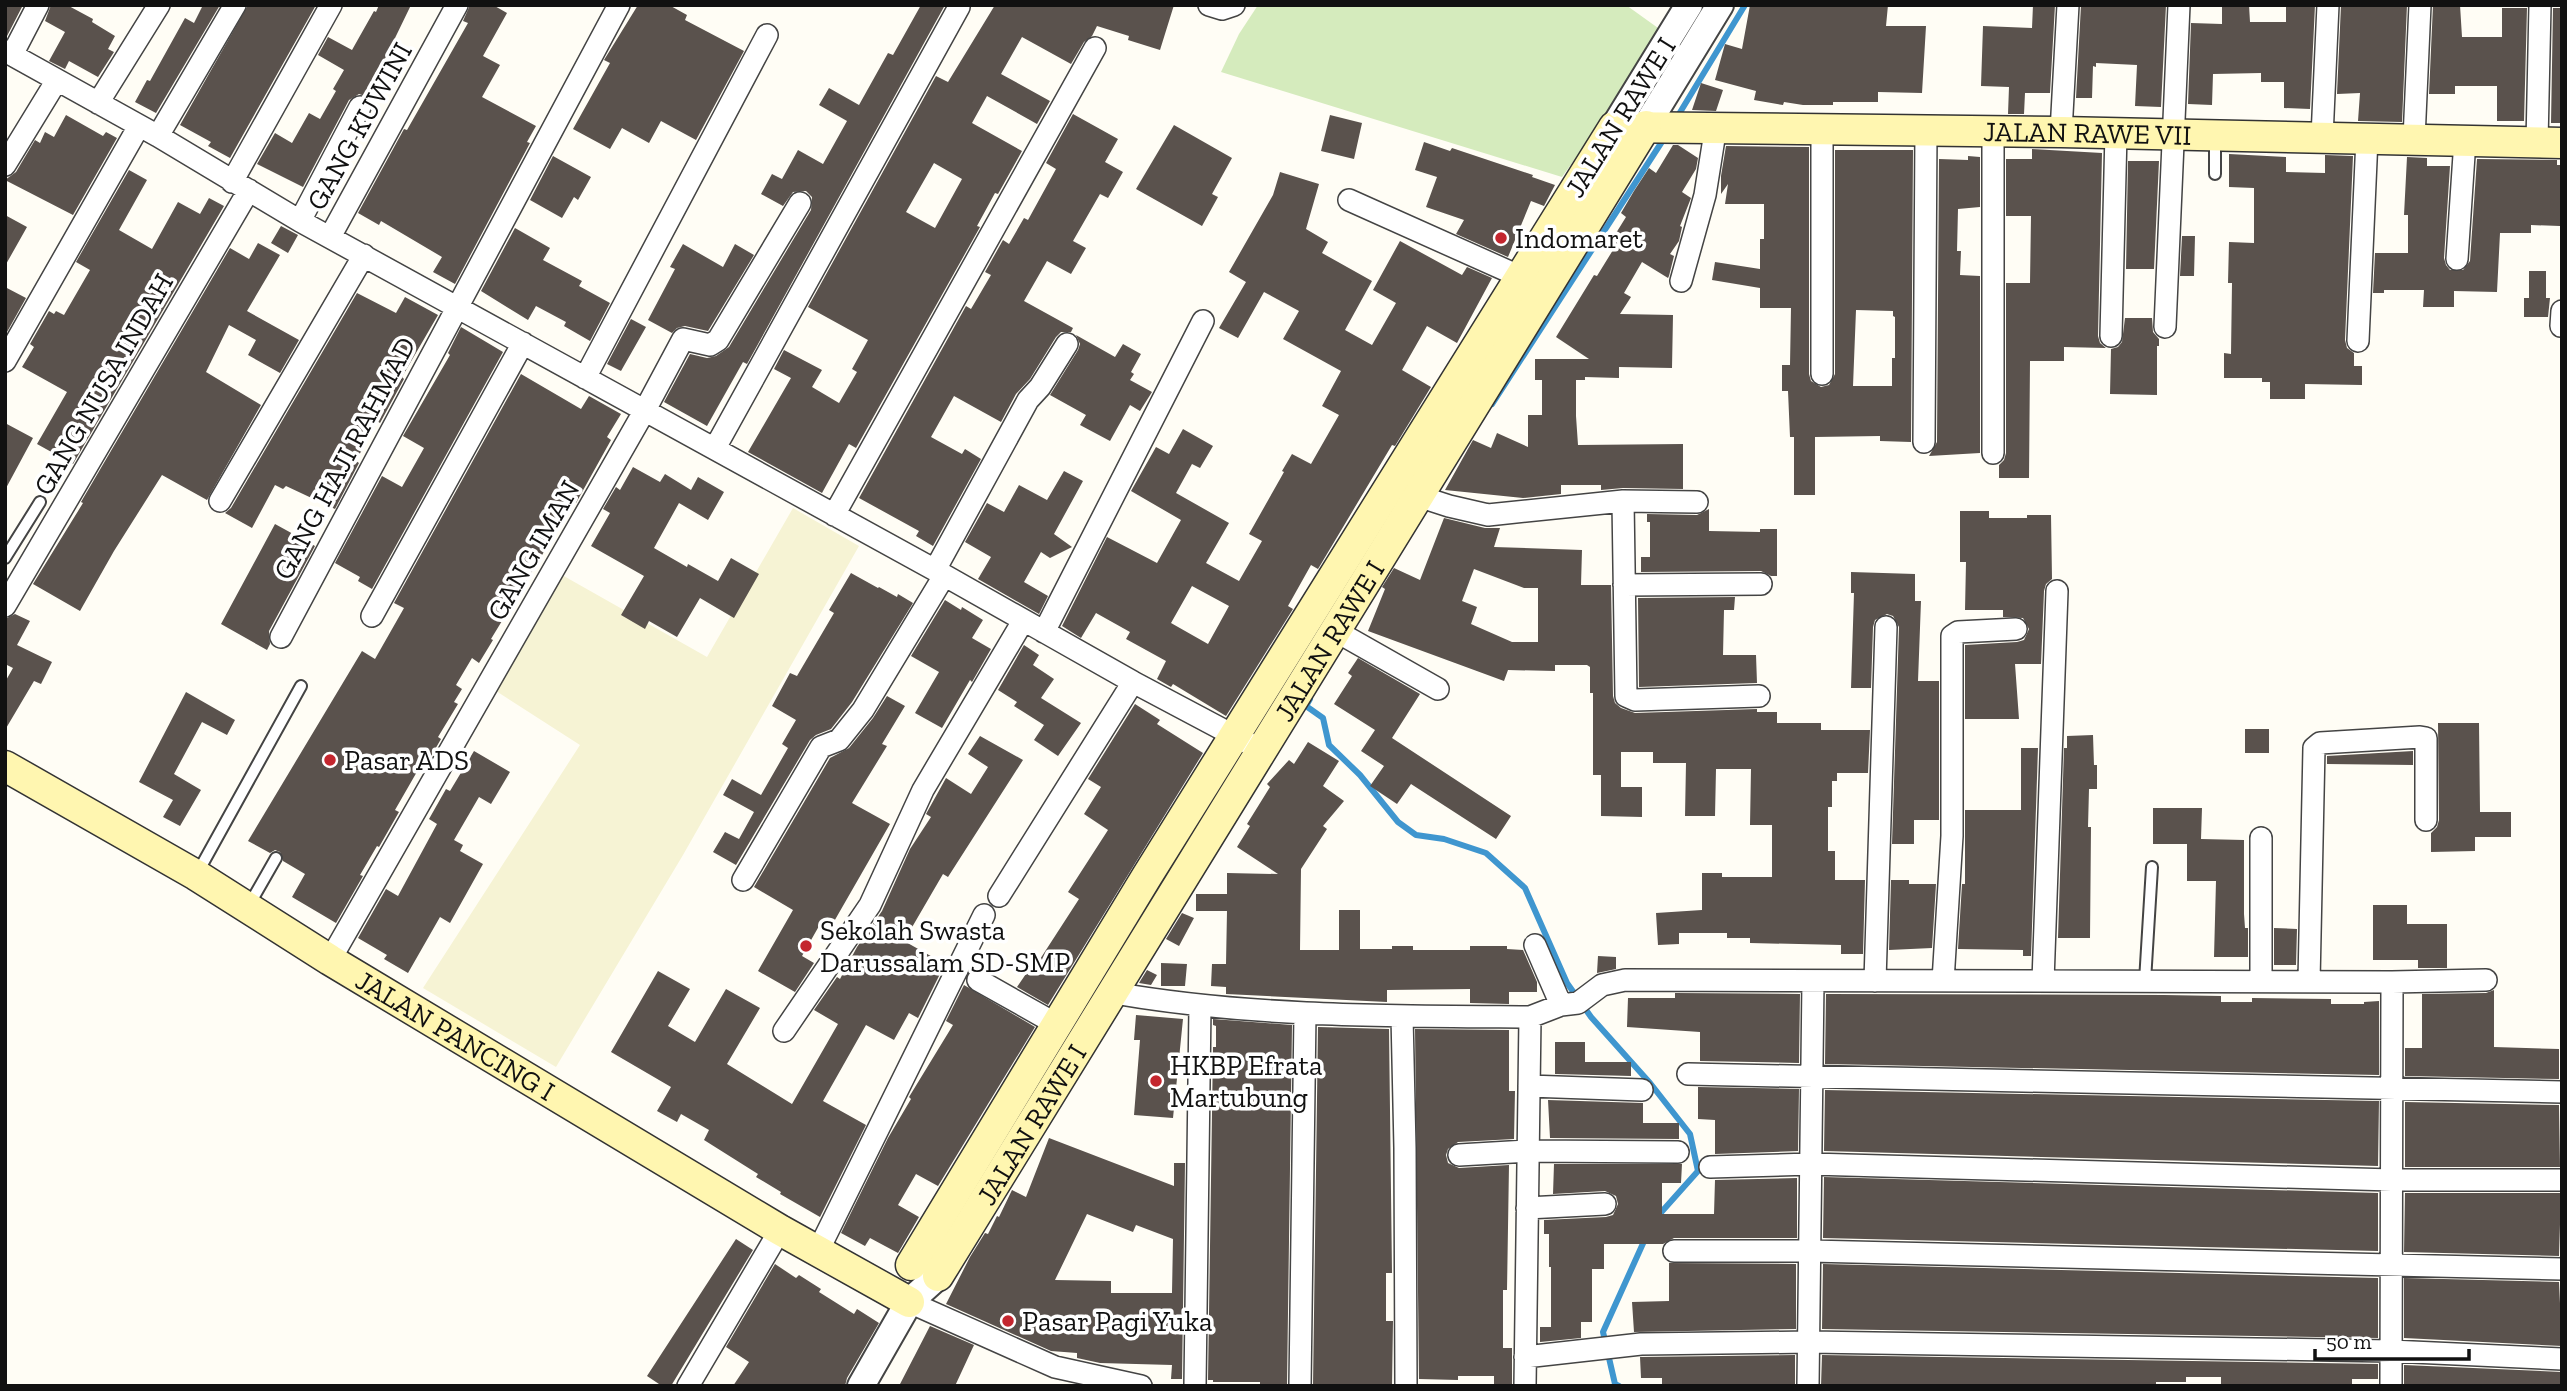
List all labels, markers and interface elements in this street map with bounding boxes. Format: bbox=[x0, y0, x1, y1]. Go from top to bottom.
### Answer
street label: JALAN RAWE I bbox=[1558, 31, 1683, 203]
street label: GANG KUWINI bbox=[300, 37, 419, 216]
street label: JALAN RAWE VII bbox=[1983, 115, 2192, 152]
place label: Indomaret bbox=[1515, 222, 1643, 255]
marker: Indomaret bbox=[1493, 230, 1509, 246]
street label: GANG NUSA INDAH bbox=[27, 268, 180, 501]
street label: GANG HAJI RAHMAD bbox=[267, 331, 422, 585]
street label: GANG IMAN bbox=[480, 475, 587, 626]
street label: JALAN RAWE I bbox=[1268, 555, 1391, 727]
place label: Pasar ADS bbox=[344, 744, 469, 777]
marker: Pasar ADS bbox=[322, 752, 338, 768]
place label: Sekolah Swasta Darussalam SD-SMP bbox=[820, 914, 1070, 979]
marker: Sekolah Swasta Darussalam SD-SMP bbox=[798, 938, 814, 954]
street label: JALAN PANCING I bbox=[350, 964, 561, 1108]
street label: JALAN RAWE I bbox=[970, 1038, 1094, 1211]
place label: HKBP Efrata Martubung bbox=[1170, 1049, 1323, 1114]
marker: HKBP Efrata Martubung bbox=[1148, 1073, 1164, 1089]
place label: Pasar Pagi Yuka bbox=[1022, 1305, 1213, 1338]
marker: Pasar Pagi Yuka bbox=[1000, 1313, 1016, 1329]
scale bar bbox=[2315, 1318, 2469, 1362]
text: 50 m bbox=[2326, 1329, 2372, 1354]

